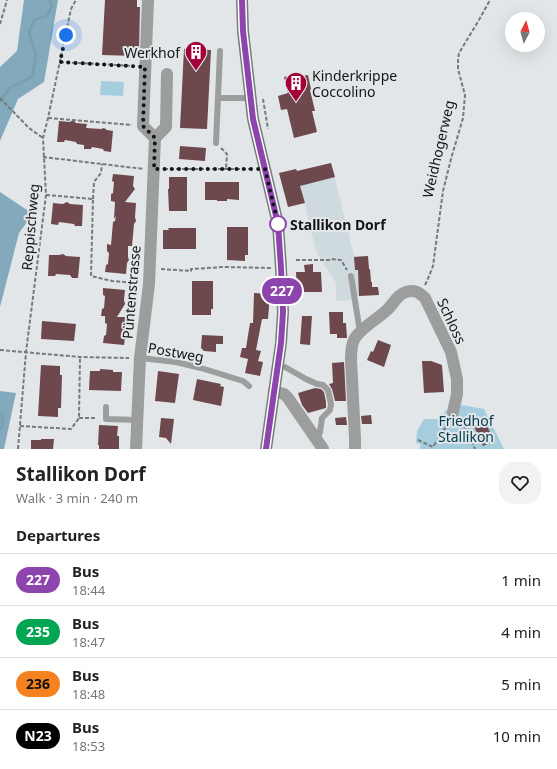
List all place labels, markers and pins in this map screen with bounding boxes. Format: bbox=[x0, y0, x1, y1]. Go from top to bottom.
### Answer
building icon: Werkhof bbox=[183, 39, 209, 72]
place label: Werkhof bbox=[124, 43, 181, 62]
place label: Kinderkrippe Coccolino bbox=[312, 66, 397, 101]
building icon: Kinderkrippe Coccolino bbox=[283, 70, 309, 103]
marker: Stallikon Dorf bbox=[269, 215, 287, 233]
place label: Stallikon Dorf bbox=[290, 215, 387, 234]

